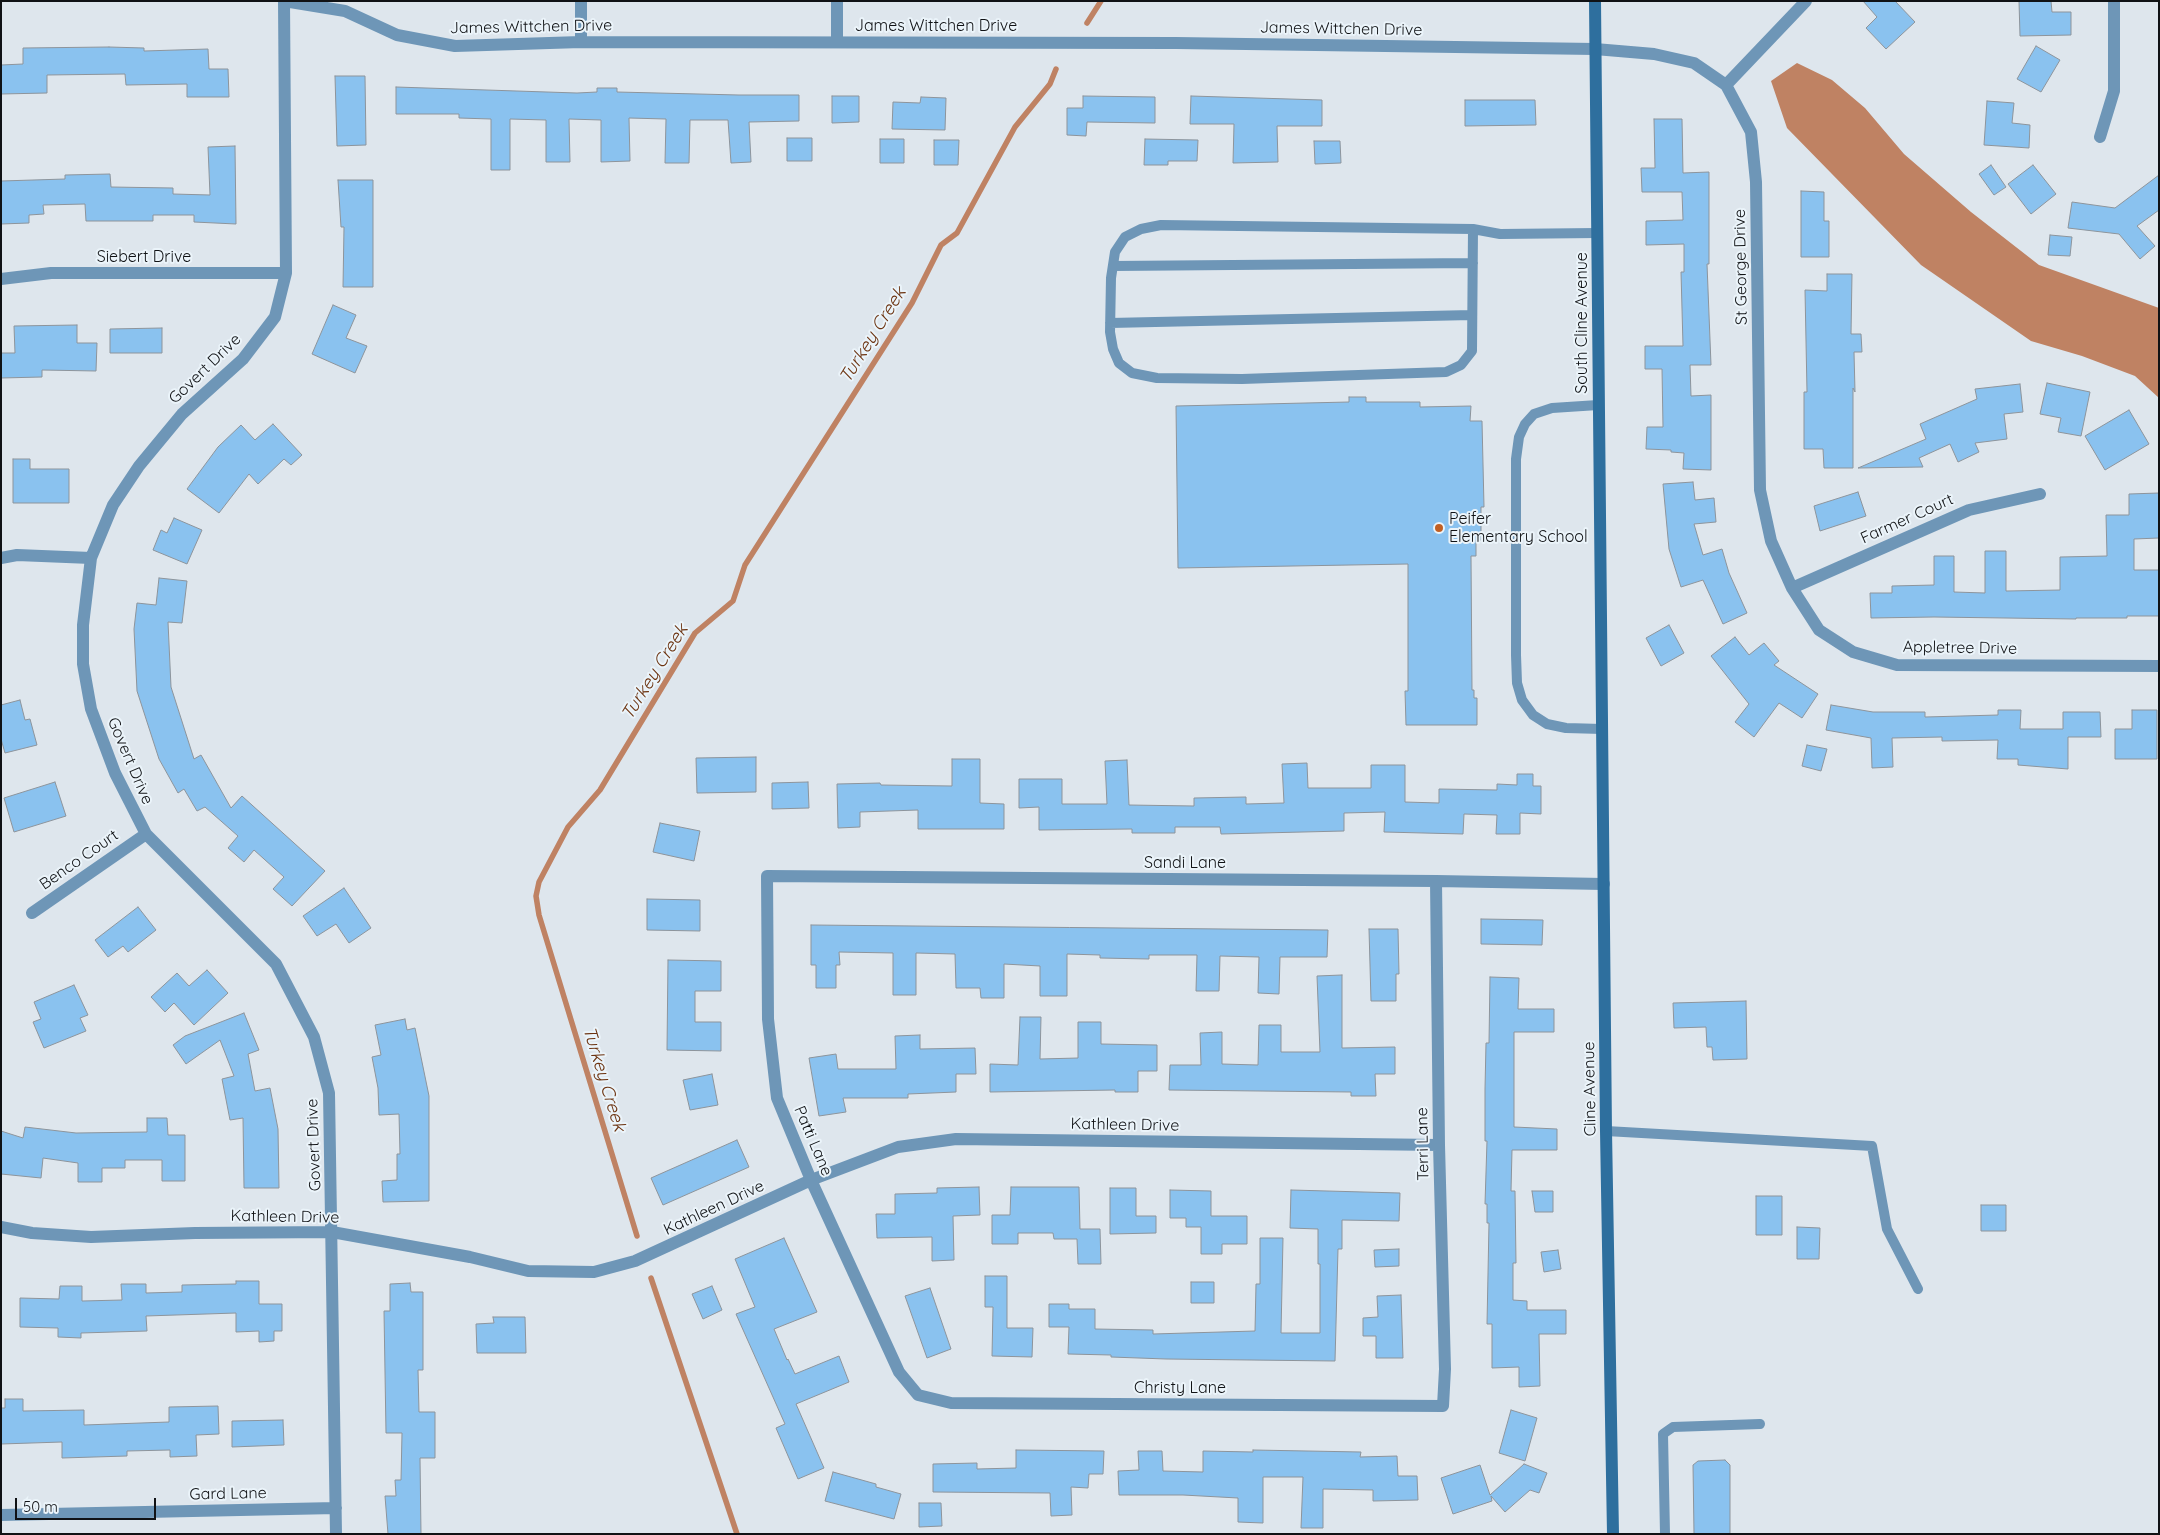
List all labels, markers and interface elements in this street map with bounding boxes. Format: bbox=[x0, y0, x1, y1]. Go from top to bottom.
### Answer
street label: James Wittchen Drive bbox=[450, 16, 612, 38]
street label: James Wittchen Drive bbox=[855, 16, 1017, 36]
street label: James Wittchen Drive bbox=[1260, 18, 1422, 40]
street label: St George Drive bbox=[1730, 209, 1752, 325]
street label: Siebert Drive bbox=[97, 247, 191, 267]
street label: South Cline Avenue bbox=[1572, 252, 1592, 394]
water label: Turkey Creek bbox=[835, 283, 911, 387]
street label: Govert Drive bbox=[165, 330, 245, 408]
street label: Farmer Court bbox=[1858, 490, 1956, 548]
place label: Peifer Elementary School bbox=[1449, 509, 1588, 547]
marker: Peifer Elementary School bbox=[1433, 522, 1445, 534]
water label: Turkey Creek bbox=[617, 620, 693, 724]
street label: Appletree Drive bbox=[1903, 637, 2017, 659]
street label: Govert Drive bbox=[103, 715, 157, 807]
street label: Benco Court bbox=[36, 826, 122, 894]
street label: Sandi Lane bbox=[1144, 853, 1226, 873]
water label: Turkey Creek bbox=[578, 1024, 630, 1134]
street label: Cline Avenue bbox=[1580, 1041, 1600, 1137]
street label: Govert Drive bbox=[303, 1098, 325, 1192]
street label: Patti Lane bbox=[790, 1103, 836, 1179]
street label: Terri Lane bbox=[1413, 1107, 1433, 1181]
street label: Kathleen Drive bbox=[1070, 1114, 1180, 1136]
street label: Kathleen Drive bbox=[661, 1176, 767, 1240]
street label: Kathleen Drive bbox=[230, 1206, 340, 1228]
street label: Christy Lane bbox=[1134, 1378, 1226, 1398]
street label: Gard Lane bbox=[189, 1484, 267, 1504]
scale bar bbox=[18, 1488, 159, 1520]
text: 50 m bbox=[23, 1497, 58, 1516]

